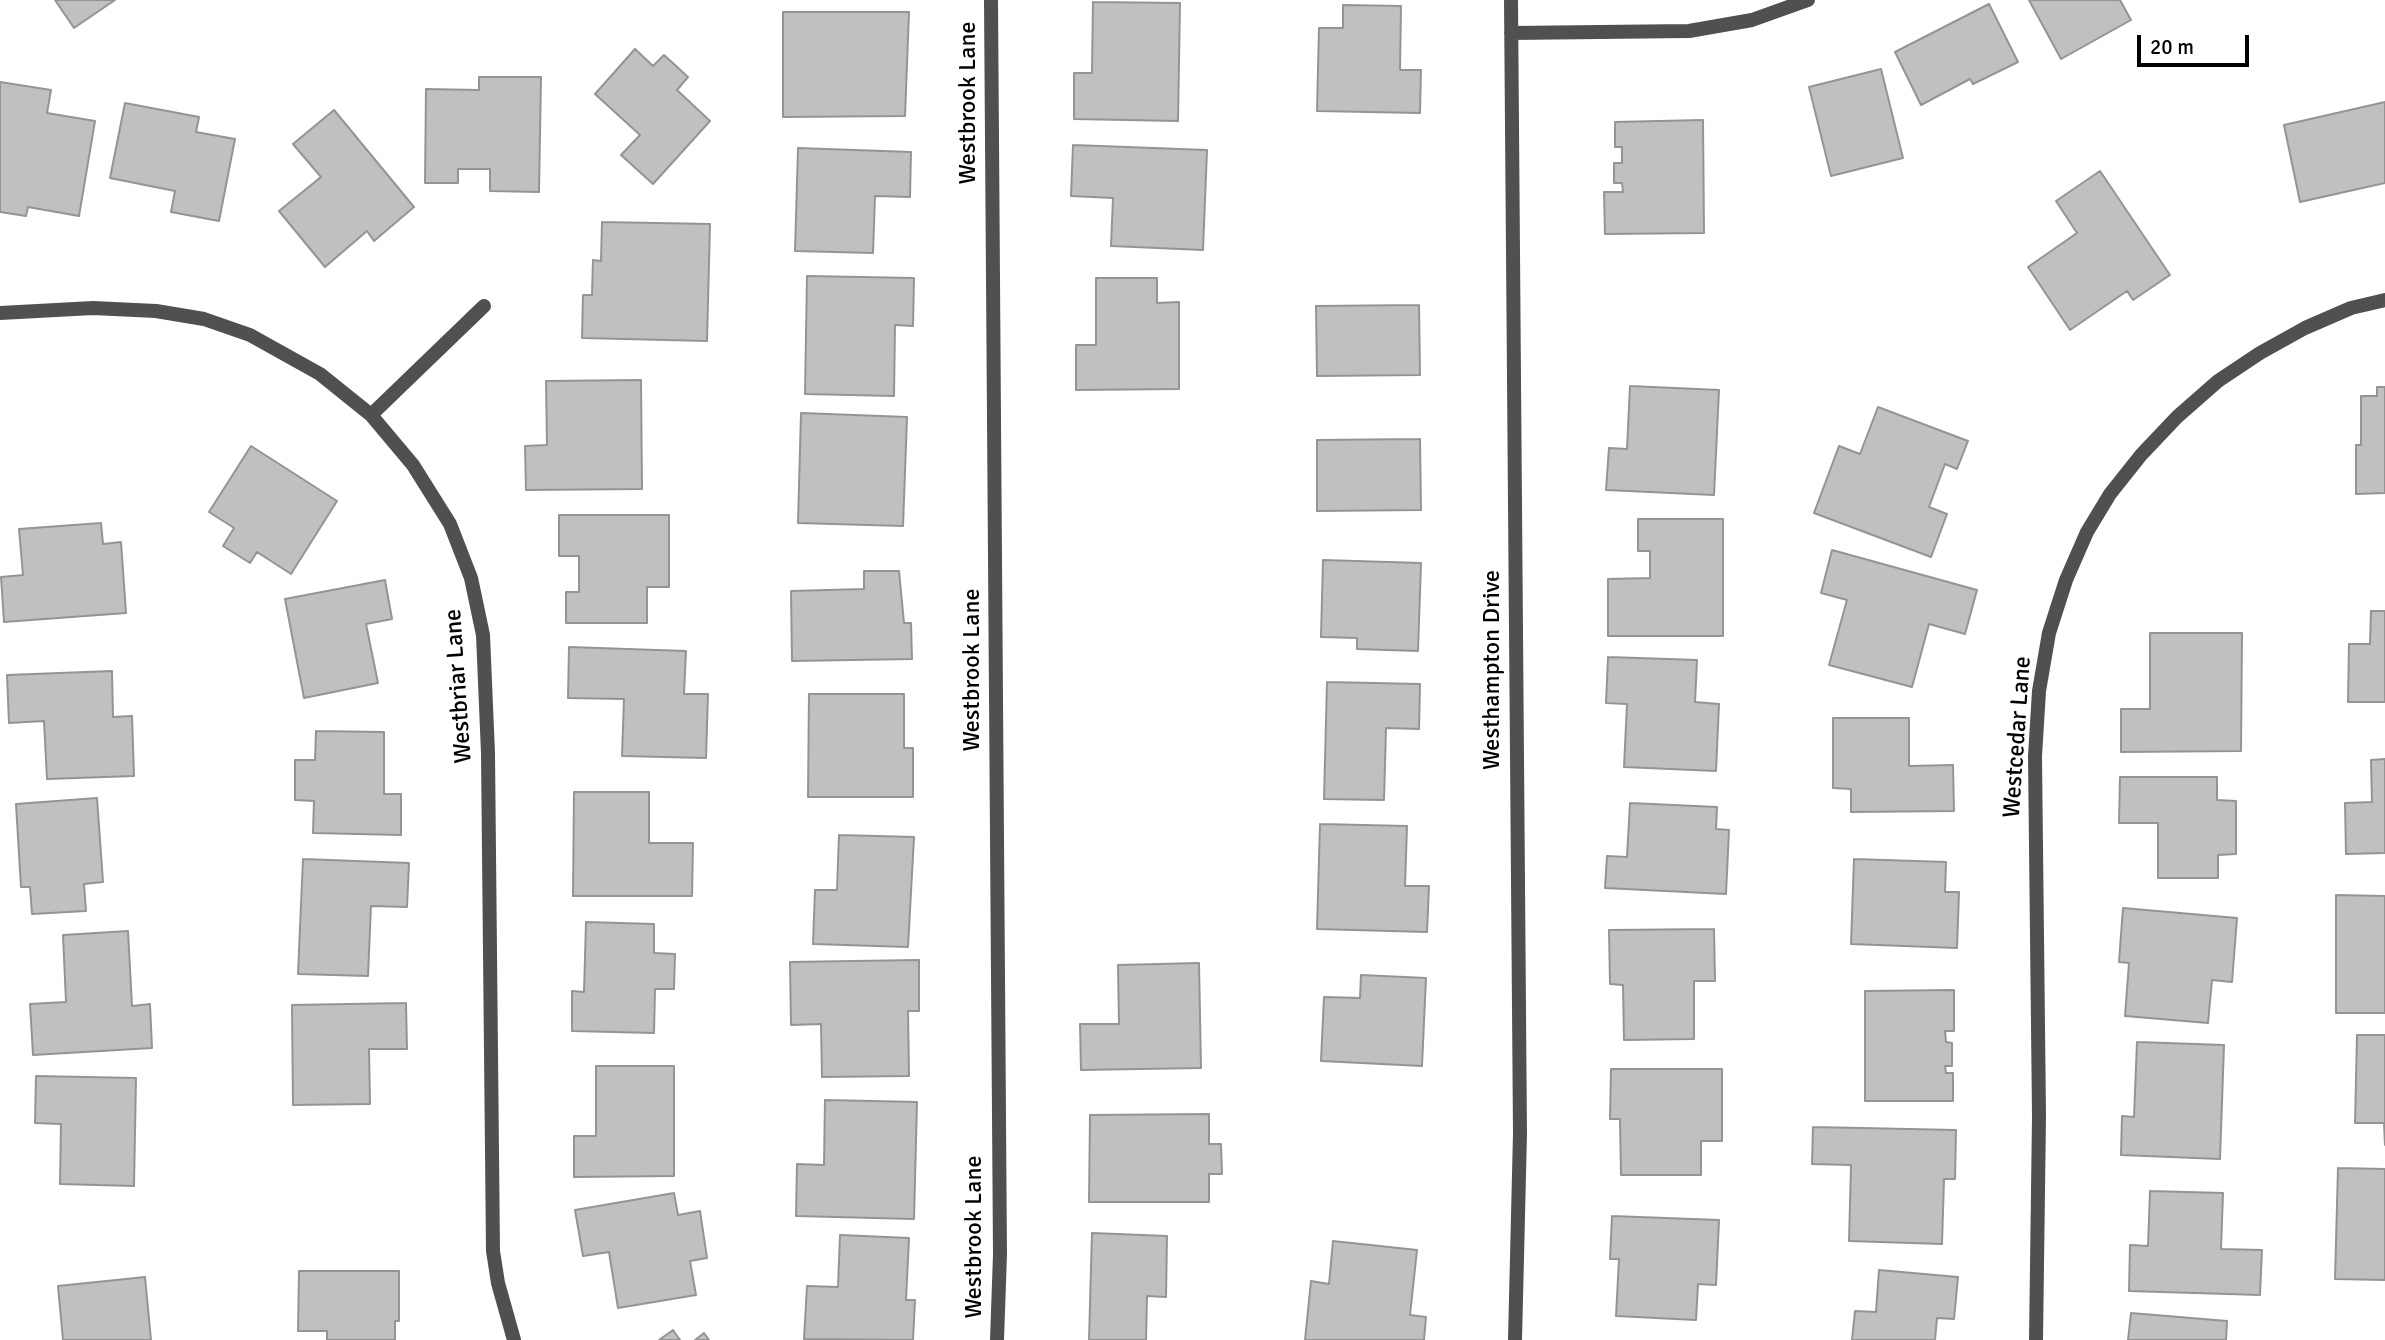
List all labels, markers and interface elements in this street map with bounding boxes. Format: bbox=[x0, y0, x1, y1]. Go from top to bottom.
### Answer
street label: Westbrook Lane bbox=[955, 21, 983, 185]
scale bar bbox=[2140, 21, 2252, 65]
text: 20 m bbox=[2150, 34, 2194, 60]
street label: Westhampton Drive bbox=[1479, 570, 1507, 770]
street label: Westbrook Lane bbox=[959, 588, 987, 752]
street label: Westbriar Lane bbox=[439, 608, 479, 764]
street label: Westcedar Lane bbox=[1998, 655, 2038, 819]
street label: Westbrook Lane bbox=[961, 1155, 989, 1319]

